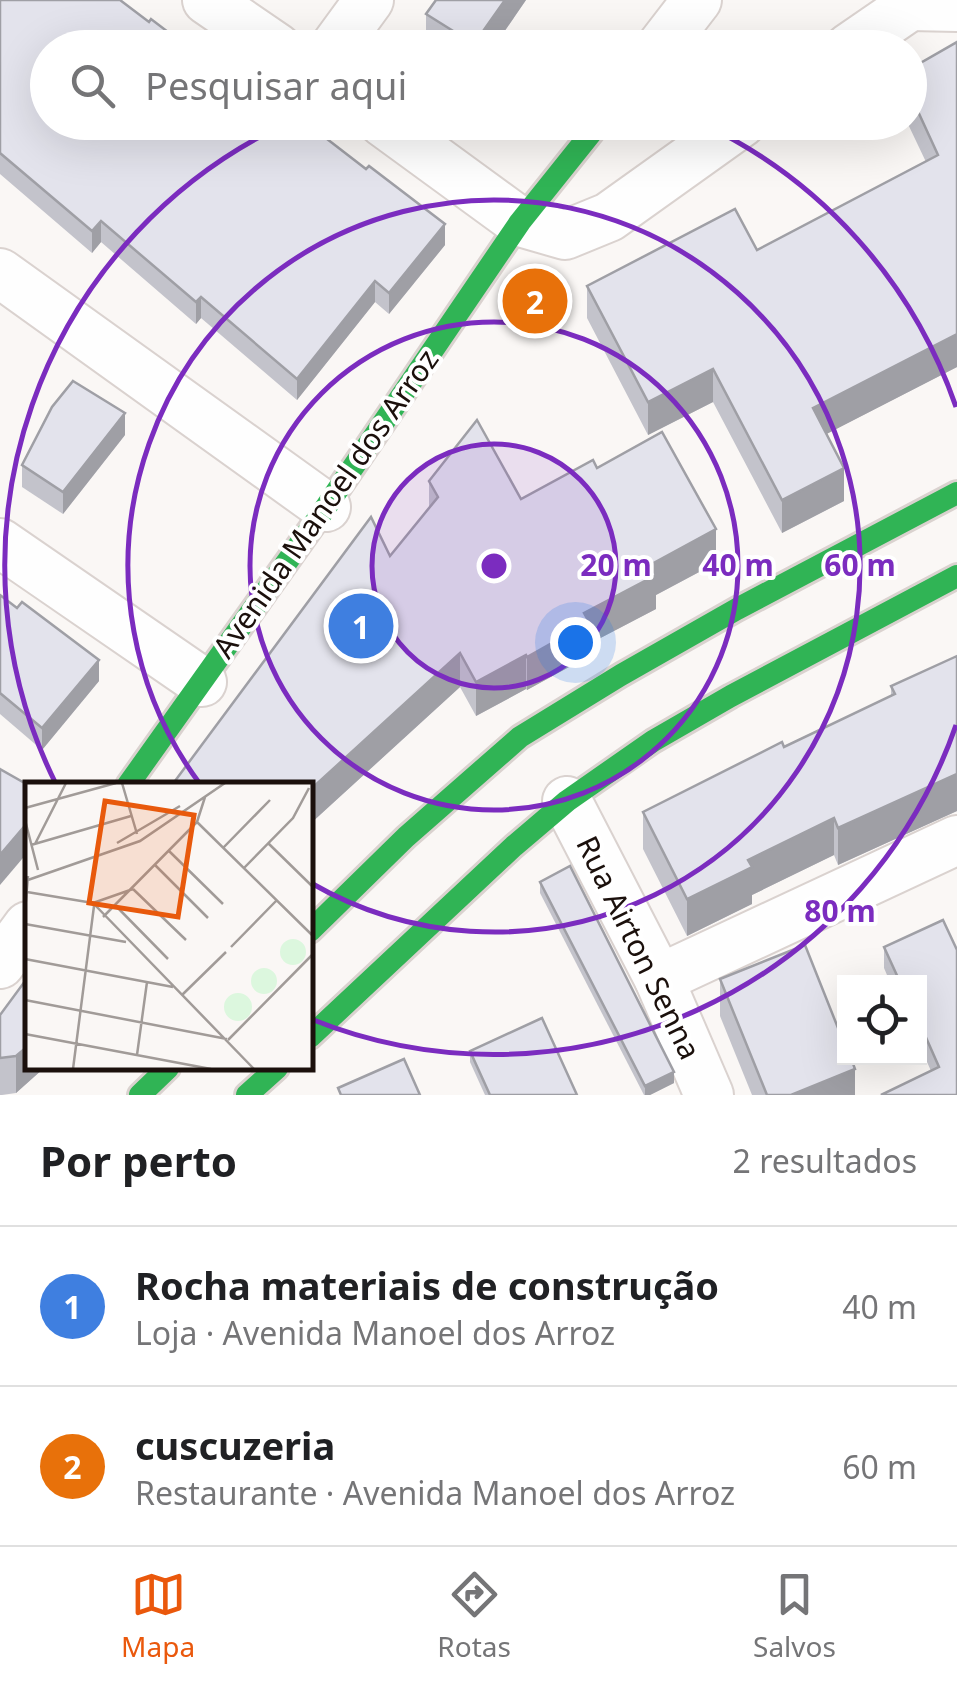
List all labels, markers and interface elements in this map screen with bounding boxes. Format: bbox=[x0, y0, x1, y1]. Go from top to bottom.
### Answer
search box bbox=[30, 30, 927, 140]
icon: search bbox=[65, 58, 120, 113]
text: Pesquisar aqui bbox=[145, 59, 407, 111]
pin: 2 bbox=[502, 264, 568, 338]
street label: Avenida Manoel dos Arroz bbox=[202, 341, 447, 666]
text: 20 m bbox=[580, 544, 652, 585]
text: 40 m bbox=[702, 544, 774, 585]
text: 60 m bbox=[824, 544, 896, 585]
centre of rings bbox=[476, 548, 512, 584]
pin: 1 bbox=[328, 588, 394, 664]
your location bbox=[550, 617, 601, 668]
inset map bbox=[25, 782, 312, 1070]
street label: Rua Airton Senna bbox=[567, 829, 711, 1066]
text: 80 m bbox=[804, 890, 876, 931]
map controls bbox=[837, 975, 927, 1065]
button: locate bbox=[837, 975, 927, 1065]
text: Por perto bbox=[40, 1132, 237, 1189]
text: 2 resultados bbox=[733, 1139, 917, 1182]
text: Rocha materiais de construção bbox=[135, 1259, 719, 1311]
text: 1 bbox=[63, 1285, 82, 1328]
text: 40 m bbox=[842, 1285, 917, 1328]
text: Loja · Avenida Manoel dos Arroz bbox=[135, 1311, 615, 1354]
text: cuscuzeria bbox=[135, 1419, 335, 1471]
text: 2 bbox=[63, 1445, 82, 1488]
text: 60 m bbox=[842, 1445, 917, 1488]
text: Restaurante · Avenida Manoel dos Arroz bbox=[135, 1471, 735, 1514]
tab: Mapa bbox=[121, 1567, 195, 1665]
tab: Rotas bbox=[437, 1567, 511, 1665]
tab: Salvos bbox=[753, 1567, 836, 1665]

